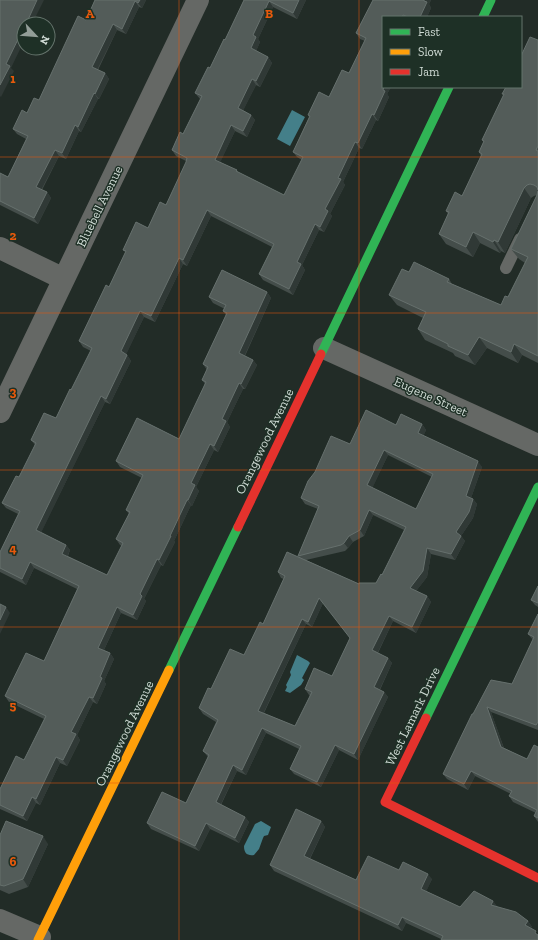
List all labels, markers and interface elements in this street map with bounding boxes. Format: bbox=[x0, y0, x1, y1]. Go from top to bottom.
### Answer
text: A bbox=[86, 6, 95, 21]
text: B bbox=[265, 6, 273, 21]
north arrow bbox=[16, 16, 56, 56]
legend bbox=[382, 16, 522, 88]
text: Fast bbox=[418, 25, 441, 39]
text: N bbox=[37, 34, 52, 47]
text: Slow bbox=[418, 45, 444, 59]
text: Jam bbox=[418, 65, 440, 79]
text: 1 bbox=[10, 71, 16, 86]
street label: Bluebell Avenue bbox=[73, 163, 126, 249]
text: 2 bbox=[10, 228, 17, 243]
street label: Eugene Street bbox=[392, 374, 470, 419]
text: 3 bbox=[10, 384, 17, 399]
street label: Orangewood Avenue bbox=[232, 386, 297, 497]
text: 4 bbox=[9, 541, 17, 556]
street label: West Lamark Drive bbox=[382, 665, 443, 768]
street label: Orangewood Avenue bbox=[92, 678, 157, 789]
text: 5 bbox=[10, 698, 17, 713]
text: 6 bbox=[10, 854, 17, 869]

